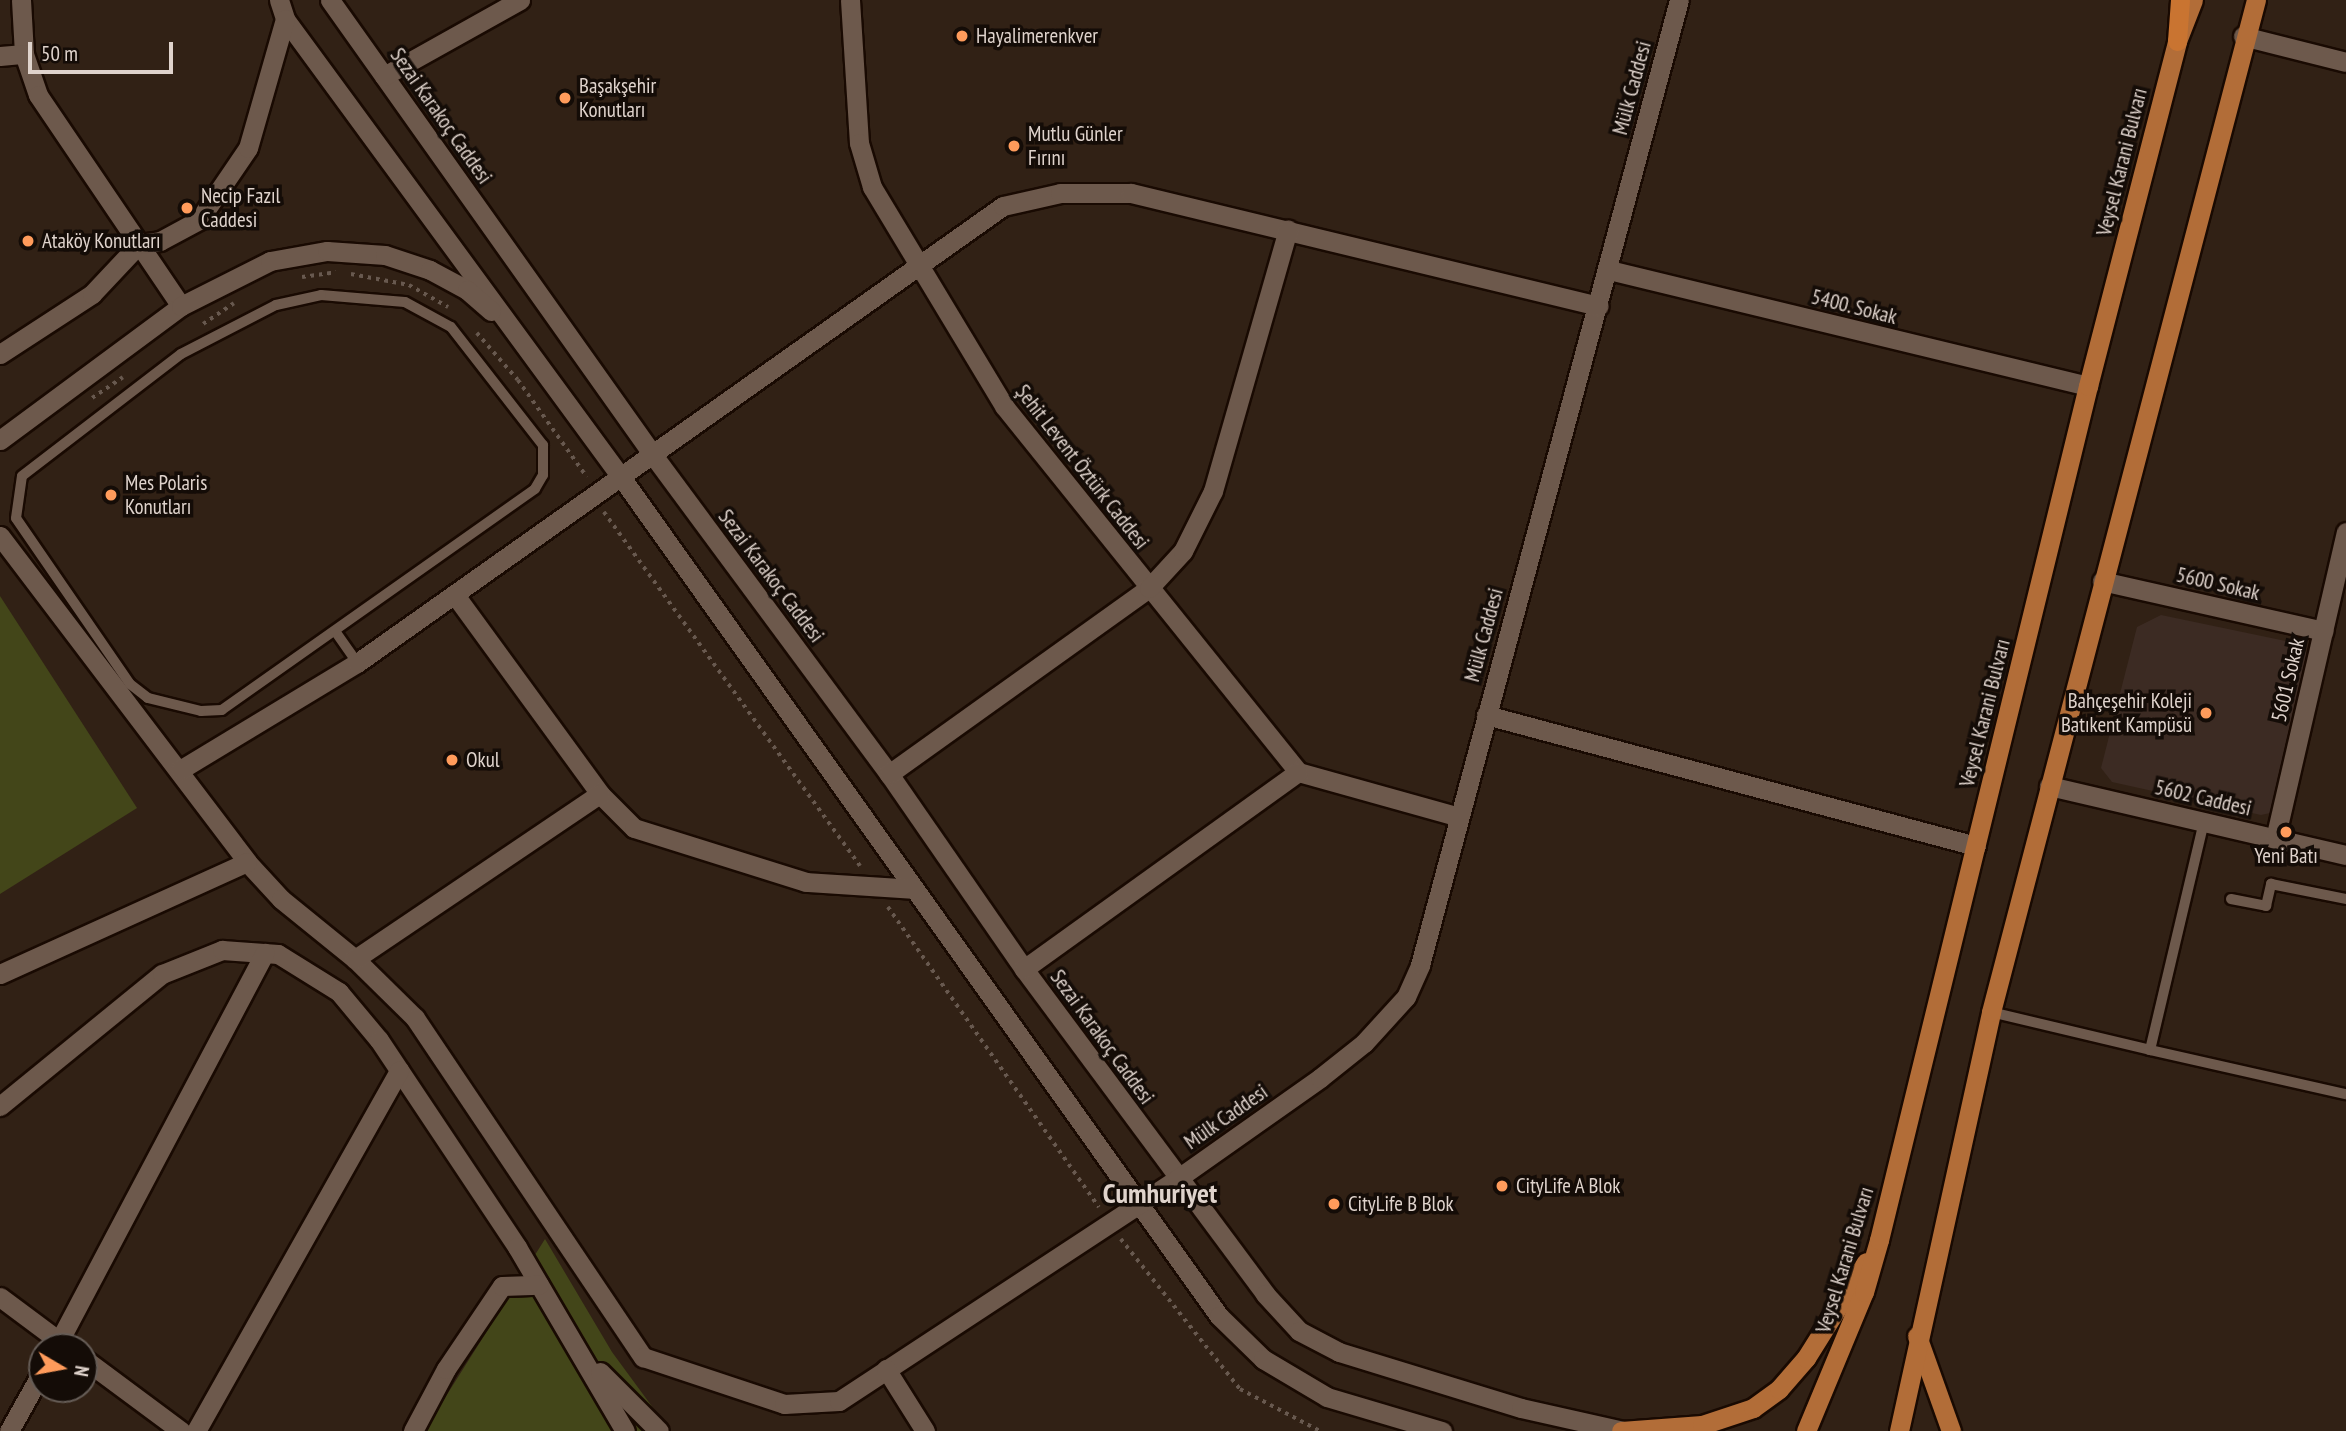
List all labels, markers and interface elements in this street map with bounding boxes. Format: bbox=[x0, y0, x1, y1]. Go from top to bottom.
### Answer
place label: Hayalimerenkver bbox=[976, 23, 1098, 49]
scale bar bbox=[32, 28, 177, 72]
marker: Hayalimerenkver bbox=[954, 28, 970, 44]
street label: Mülk Caddesi bbox=[1607, 38, 1657, 138]
text: 50 m bbox=[41, 40, 78, 67]
street label: Sezai Karakoç Caddesi bbox=[385, 43, 497, 189]
place label: Başakşehir Konutları bbox=[579, 73, 656, 123]
street label: Veysel Karani Bulvarı bbox=[2091, 85, 2153, 239]
marker: Başakşehir Konutları bbox=[557, 90, 573, 106]
place label: Mutlu Günler Fırını bbox=[1028, 121, 1123, 171]
marker: Mutlu Günler Fırını bbox=[1006, 138, 1022, 154]
place label: Necip Fazıl Caddesi bbox=[201, 183, 281, 233]
marker: Necip Fazıl Caddesi bbox=[179, 200, 195, 216]
place label: Ataköy Konutları bbox=[42, 228, 161, 254]
marker: Ataköy Konutları bbox=[20, 233, 36, 249]
street label: 5400. Sokak bbox=[1808, 284, 1900, 330]
street label: Şehit Levent Öztürk Caddesi bbox=[1010, 380, 1154, 554]
place label: Mes Polaris Konutları bbox=[125, 470, 207, 520]
marker: Mes Polaris Konutları bbox=[103, 487, 119, 503]
street label: Sezai Karakoç Caddesi bbox=[713, 504, 829, 648]
street label: 5600 Sokak bbox=[2174, 562, 2262, 606]
street label: Mülk Caddesi bbox=[1459, 585, 1509, 685]
street label: Veysel Karani Bulvarı bbox=[1954, 636, 2016, 790]
street label: 5601 Sokak bbox=[2266, 636, 2310, 724]
place label: Bahçeşehir Koleji Batıkent Kampüsü bbox=[2061, 688, 2192, 738]
marker: Bahçeşehir Koleji Batıkent Kampüsü bbox=[2198, 705, 2214, 721]
place label: Okul bbox=[466, 747, 500, 773]
marker: Okul bbox=[444, 752, 460, 768]
street label: 5602 Caddesi bbox=[2152, 775, 2254, 821]
marker: Yeni Batı bbox=[2278, 824, 2294, 840]
place label: Yeni Batı bbox=[2254, 843, 2318, 869]
street label: Sezai Karakoç Caddesi bbox=[1045, 965, 1159, 1109]
street label: Mülk Caddesi bbox=[1179, 1079, 1273, 1155]
place label: CityLife A Blok bbox=[1516, 1173, 1622, 1199]
district label: Cumhuriyet bbox=[1103, 1176, 1217, 1210]
marker: CityLife A Blok bbox=[1494, 1178, 1510, 1194]
street label: Veysel Karani Bulvarı bbox=[1811, 1184, 1879, 1336]
place label: CityLife B Blok bbox=[1348, 1191, 1454, 1217]
marker: CityLife B Blok bbox=[1326, 1196, 1342, 1212]
north arrow bbox=[28, 1333, 98, 1403]
text: N bbox=[69, 1364, 94, 1378]

